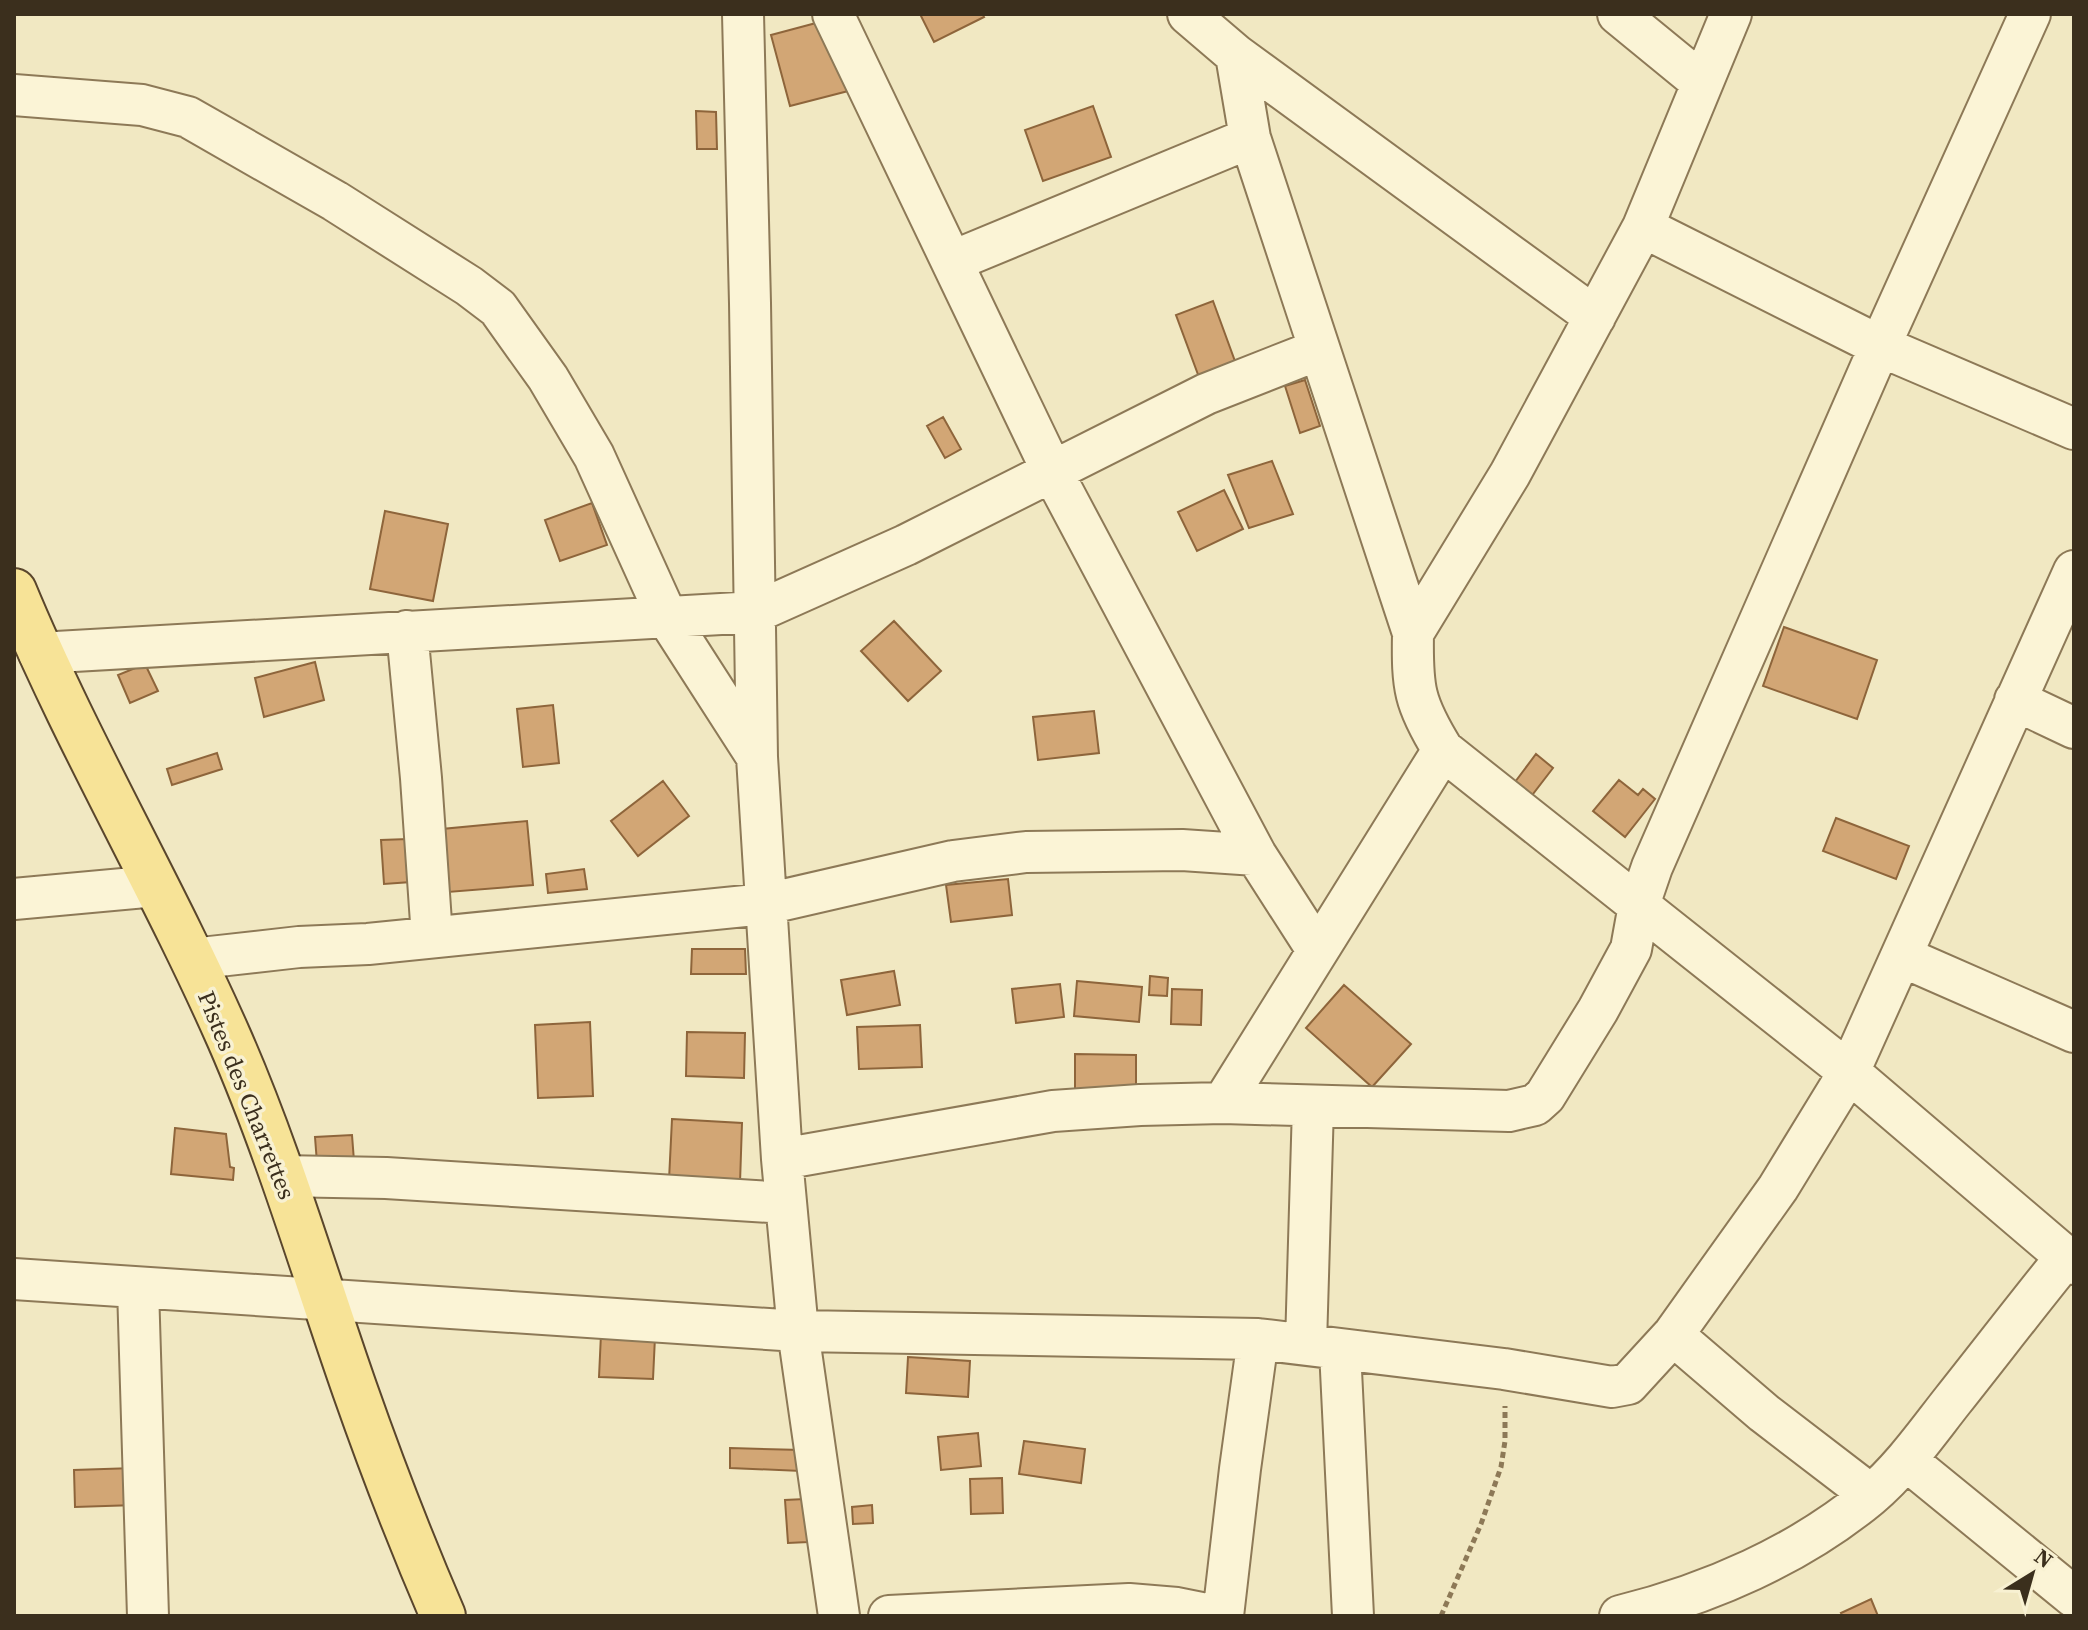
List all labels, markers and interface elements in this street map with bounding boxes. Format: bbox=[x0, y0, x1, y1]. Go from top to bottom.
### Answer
street label: Pistes des Charrettes bbox=[190, 986, 304, 1204]
north arrow bbox=[1992, 1534, 2072, 1614]
text: N bbox=[2029, 1541, 2059, 1575]

